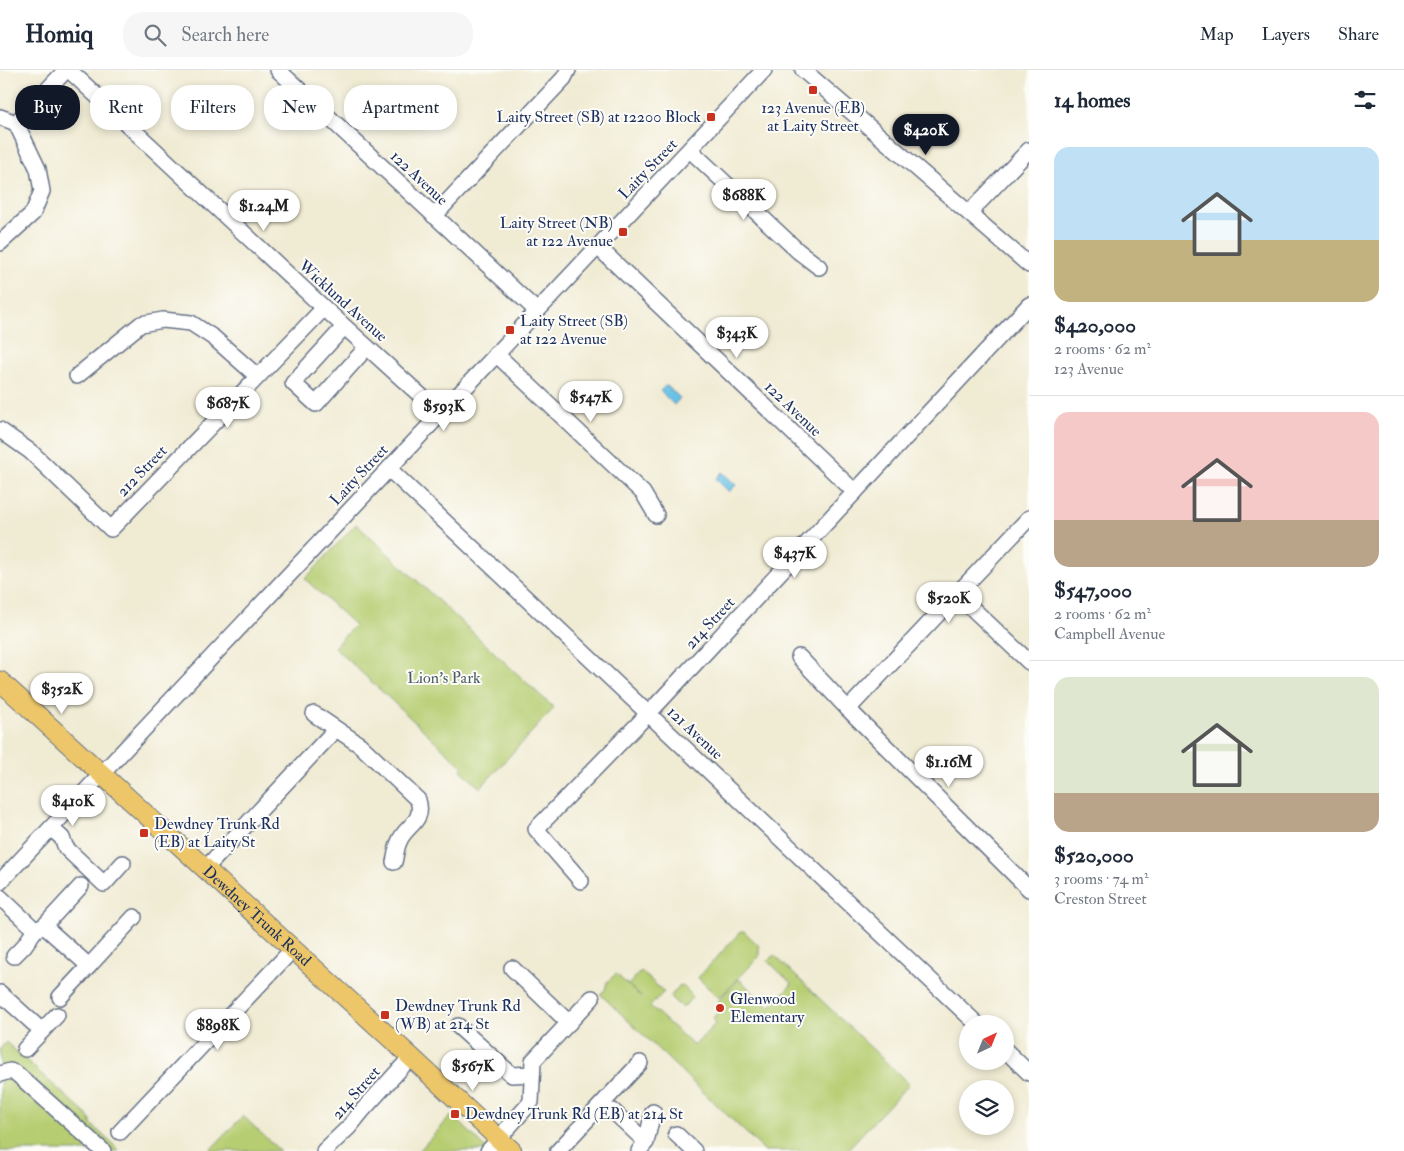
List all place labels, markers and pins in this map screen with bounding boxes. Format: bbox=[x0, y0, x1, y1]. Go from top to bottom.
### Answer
marker: 123 Avenue (EB) at Laity Street bbox=[807, 84, 819, 96]
place label: 123 Avenue (EB) at Laity Street bbox=[761, 98, 865, 136]
place label: Laity Street (SB) at 12200 Block bbox=[497, 107, 701, 127]
marker: Laity Street (SB) at 12200 Block bbox=[705, 111, 717, 123]
pin: $420K bbox=[891, 114, 961, 156]
pin: $688K bbox=[709, 178, 779, 221]
pin: $1.24M bbox=[223, 190, 305, 232]
place label: Laity Street (NB) at 122 Avenue bbox=[500, 213, 613, 251]
marker: Laity Street (NB) at 122 Avenue bbox=[617, 226, 629, 238]
place label: Laity Street (SB) at 122 Avenue bbox=[520, 311, 628, 349]
pin: $343K bbox=[702, 316, 772, 359]
marker: Laity Street (SB) at 122 Avenue bbox=[504, 324, 516, 336]
pin: $547K bbox=[556, 380, 626, 423]
pin: $687K bbox=[193, 386, 263, 429]
pin: $593K bbox=[409, 390, 479, 432]
pin: $437K bbox=[760, 536, 830, 579]
pin: $520K bbox=[914, 582, 984, 624]
pin: $352K bbox=[27, 672, 97, 715]
pin: $1.16M bbox=[908, 746, 990, 788]
pin: $410K bbox=[38, 784, 108, 827]
place label: Dewdney Trunk Rd (EB) at Laity St bbox=[154, 814, 280, 852]
marker: Dewdney Trunk Rd (EB) at Laity St bbox=[138, 827, 150, 839]
place label: Glenwood Elementary bbox=[730, 989, 805, 1027]
place label: Dewdney Trunk Rd (WB) at 214 St bbox=[395, 996, 521, 1034]
marker: Glenwood Elementary bbox=[714, 1002, 726, 1014]
pin: $898K bbox=[183, 1008, 253, 1051]
marker: Dewdney Trunk Rd (WB) at 214 St bbox=[379, 1009, 391, 1021]
pin: $567K bbox=[438, 1050, 508, 1092]
place label: Dewdney Trunk Rd (EB) at 214 St bbox=[465, 1104, 683, 1124]
marker: Dewdney Trunk Rd (EB) at 214 St bbox=[449, 1108, 461, 1120]

